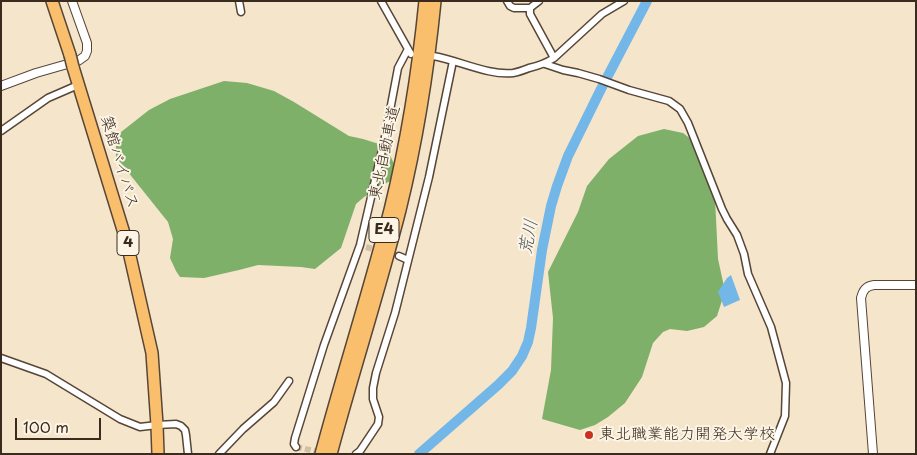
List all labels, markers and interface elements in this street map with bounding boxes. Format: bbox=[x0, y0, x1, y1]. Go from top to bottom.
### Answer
street label: 東北自動車道 bbox=[366, 104, 404, 202]
street label: 築館バイパス bbox=[96, 113, 142, 211]
water label: 荒川 bbox=[515, 217, 543, 257]
road number: E4 bbox=[369, 218, 399, 242]
road number: 4 bbox=[117, 230, 139, 256]
scale bar bbox=[18, 408, 104, 440]
text: 100 m bbox=[23, 415, 69, 438]
place label: 東北職業能力開発大学校 bbox=[599, 425, 775, 445]
marker: 東北職業能力開発大学校 bbox=[583, 429, 595, 441]

